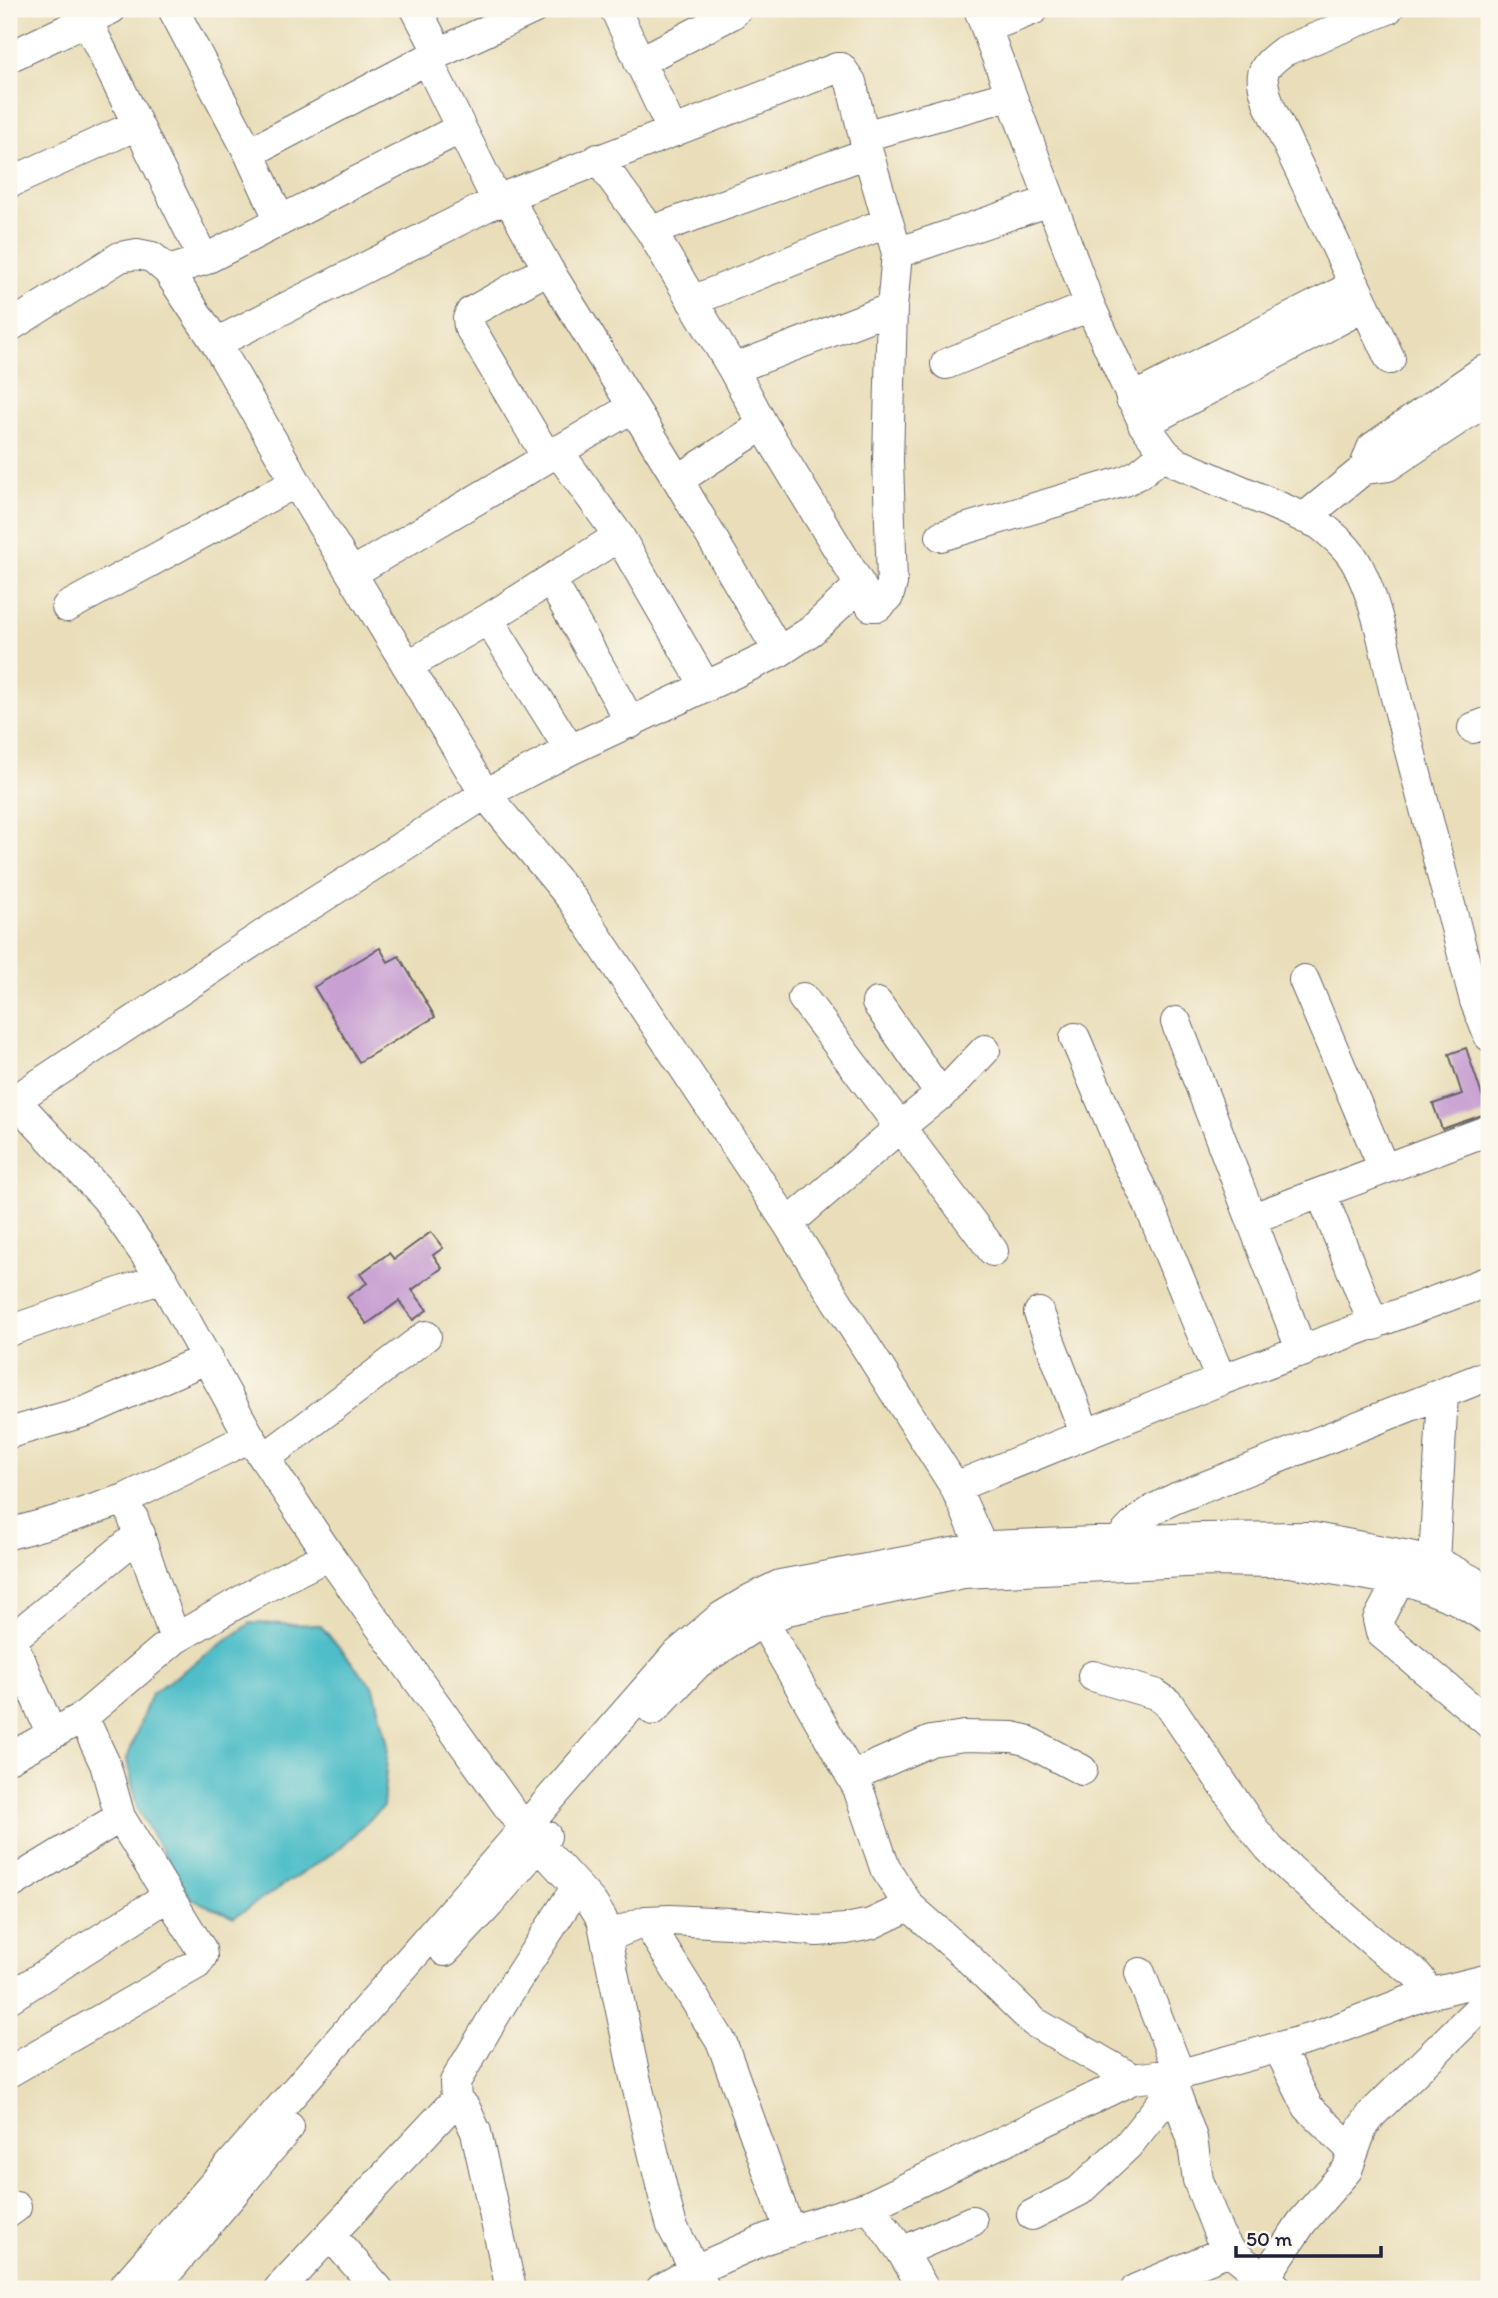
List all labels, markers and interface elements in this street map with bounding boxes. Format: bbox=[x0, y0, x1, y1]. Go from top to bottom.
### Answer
scale bar bbox=[1236, 2214, 1381, 2258]
text: 50 m bbox=[1246, 2226, 1293, 2251]

